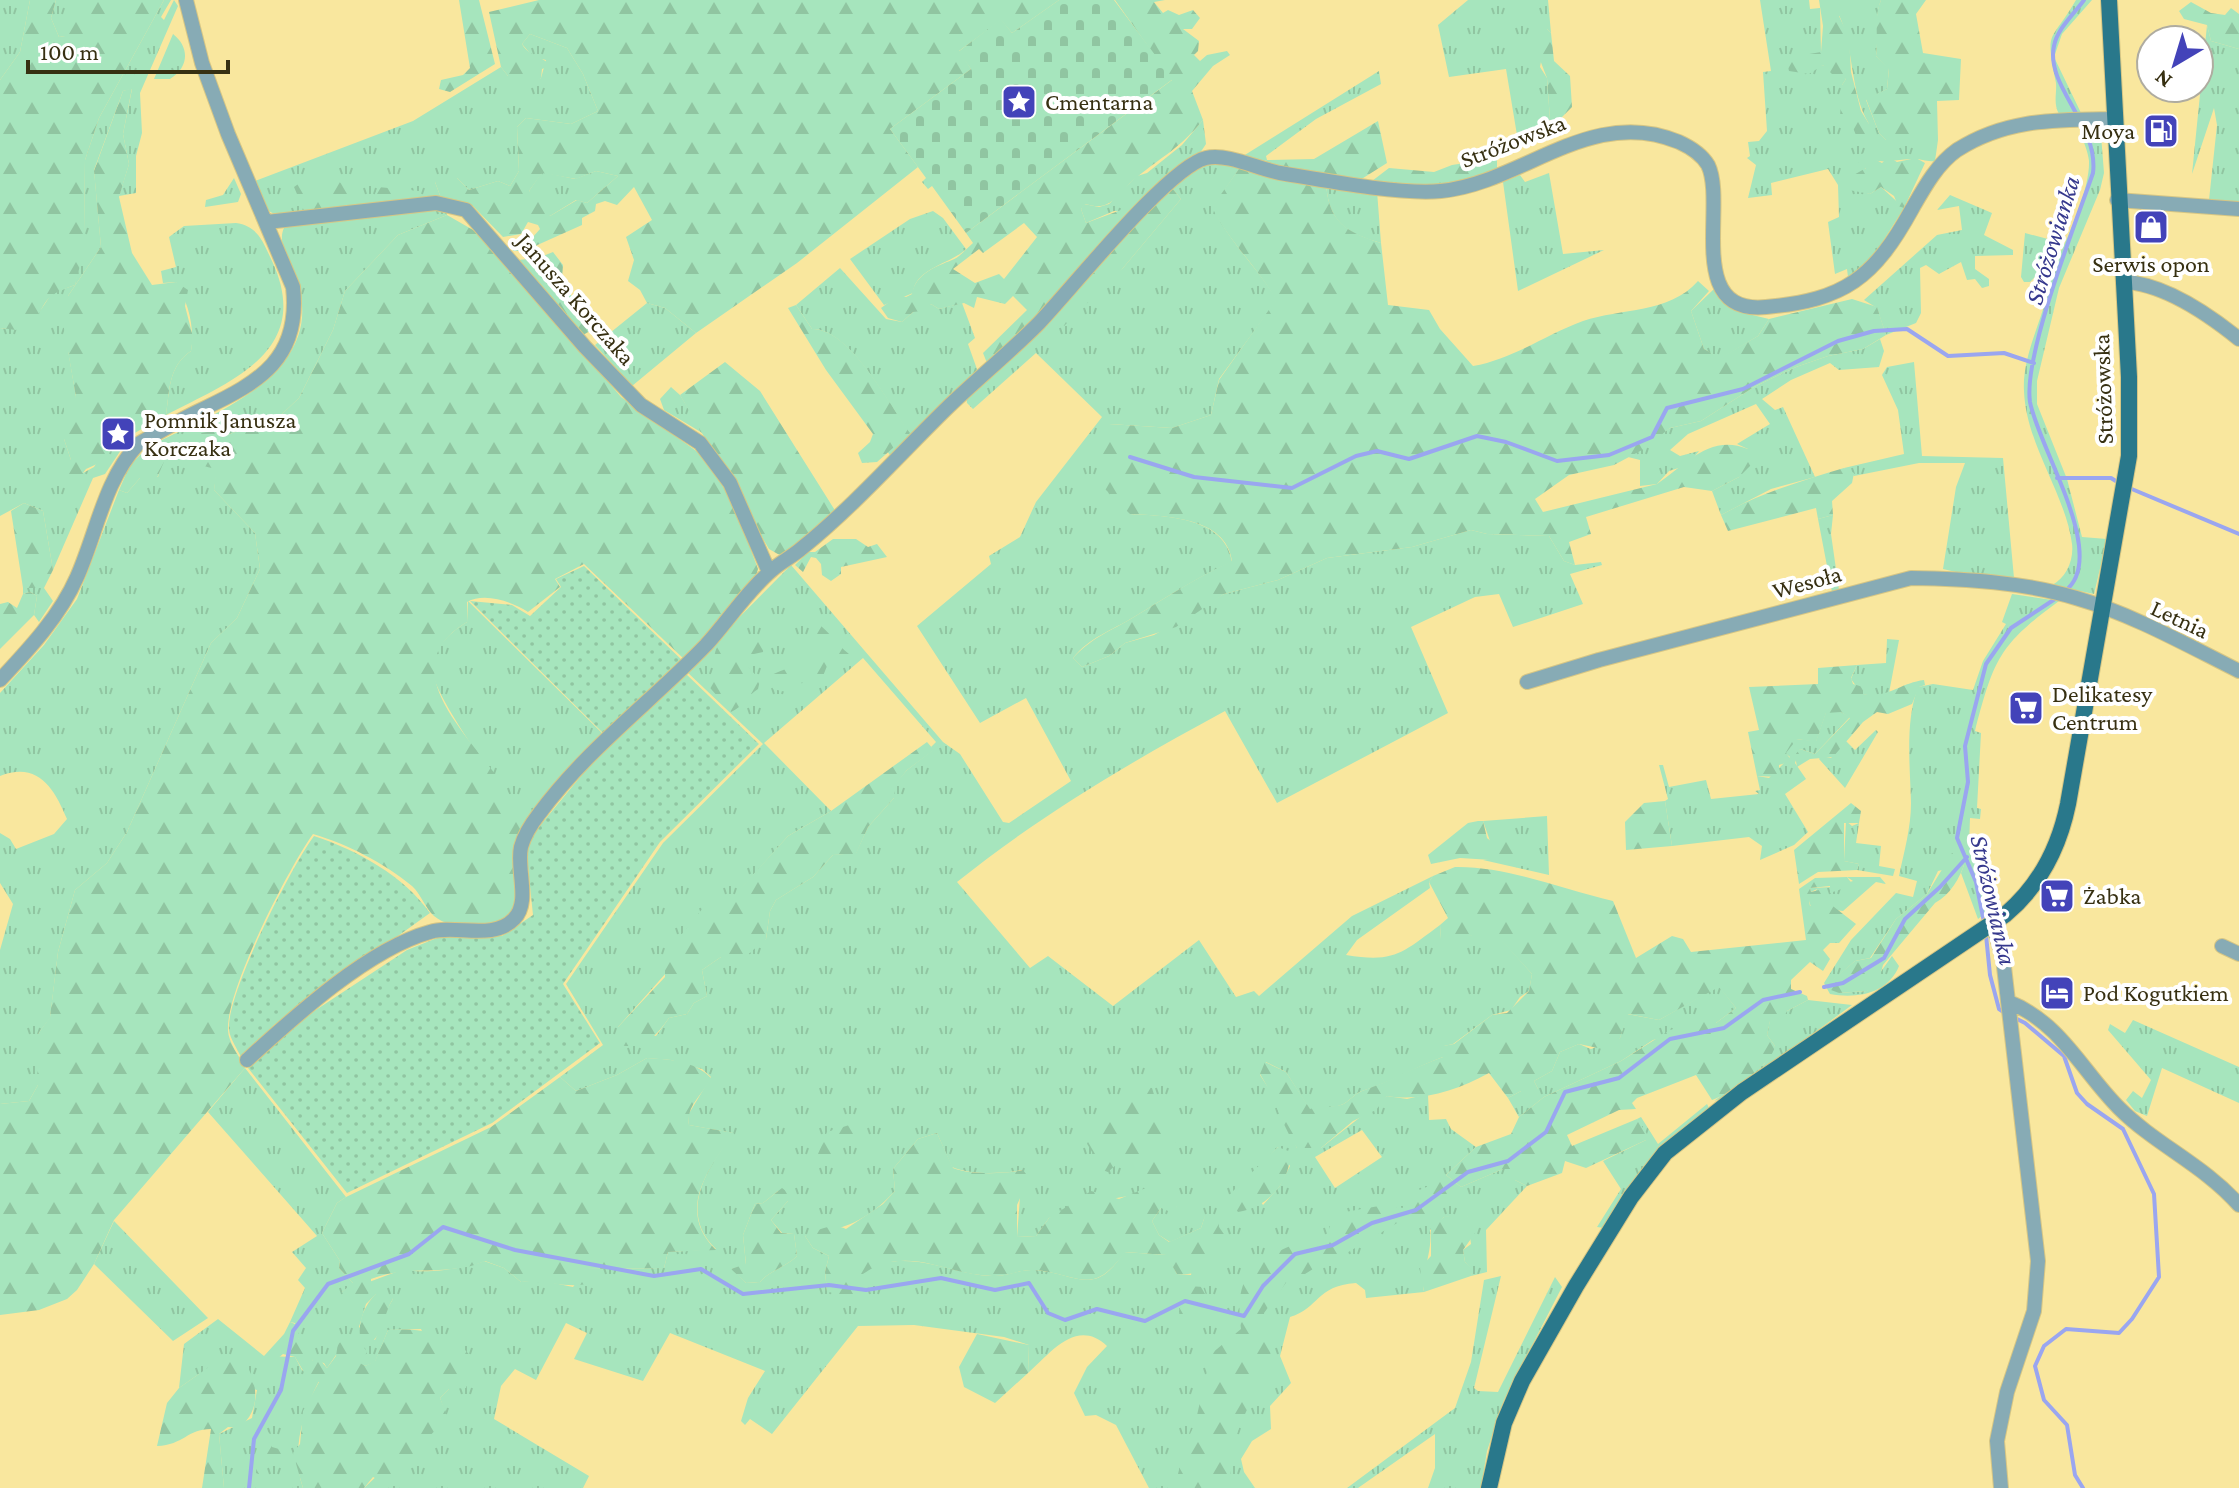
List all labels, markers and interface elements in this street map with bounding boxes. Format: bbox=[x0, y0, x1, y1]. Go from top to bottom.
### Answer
scale bar bbox=[28, 24, 228, 74]
north arrow bbox=[2135, 24, 2215, 104]
text: 100 m bbox=[40, 38, 99, 65]
text: N bbox=[2149, 65, 2177, 94]
place icon: Cmentarna bbox=[1000, 83, 1038, 121]
place label: Cmentarna bbox=[1045, 88, 1153, 115]
street label: Stróżowska bbox=[1456, 108, 1569, 173]
fuel station icon: Moya bbox=[2142, 112, 2180, 150]
place label: Moya bbox=[2081, 117, 2135, 144]
water label: Stróżowianka bbox=[2019, 172, 2086, 308]
shop icon: Serwis opon bbox=[2132, 208, 2170, 246]
street label: Janusza Korczaka bbox=[510, 226, 641, 370]
place label: Serwis opon bbox=[2092, 250, 2210, 277]
street label: Stróżowska bbox=[2087, 333, 2118, 445]
place label: Pomnik Janusza Korczaka bbox=[144, 406, 296, 461]
place icon: Pomnik Janusza Korczaka bbox=[99, 415, 137, 453]
street label: Wesoła bbox=[1769, 559, 1844, 604]
street label: Letnia bbox=[2147, 593, 2213, 644]
place label: Delikatesy Centrum bbox=[2052, 680, 2153, 735]
supermarket icon: Delikatesy Centrum bbox=[2007, 689, 2045, 727]
water label: Stróżowianka bbox=[1964, 832, 2023, 968]
supermarket icon: Żabka bbox=[2038, 877, 2076, 915]
place label: Żabka bbox=[2083, 882, 2141, 909]
hotel icon: Pod Kogutkiem bbox=[2038, 974, 2076, 1012]
place label: Pod Kogutkiem bbox=[2083, 979, 2229, 1006]

